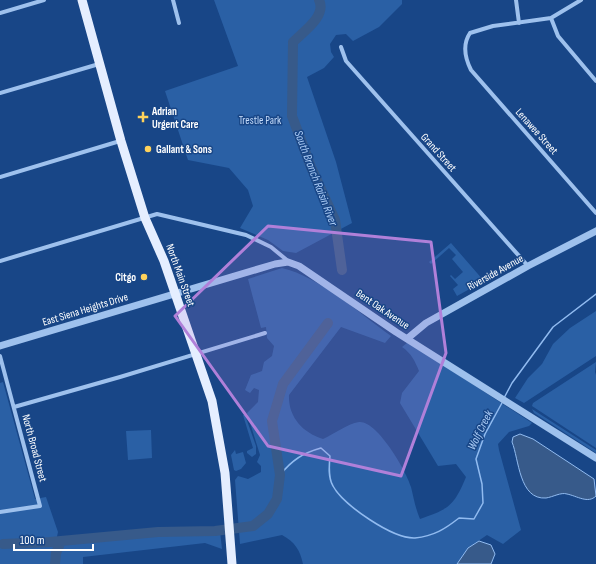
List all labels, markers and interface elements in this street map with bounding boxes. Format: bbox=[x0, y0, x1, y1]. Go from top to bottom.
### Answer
place label: Adrian Urgent Care bbox=[151, 105, 199, 131]
street label: Lenawee Street bbox=[513, 106, 561, 157]
marker: Adrian Urgent Care bbox=[137, 111, 149, 123]
park label: Trestle Park bbox=[239, 114, 282, 127]
water label: South Branch Raisin River bbox=[290, 128, 341, 229]
street label: Grand Street bbox=[418, 131, 460, 175]
place label: Gallant & Sons bbox=[156, 143, 212, 156]
marker: Gallant & Sons bbox=[143, 144, 153, 154]
street label: North Main Street bbox=[163, 242, 198, 309]
street label: Riverside Avenue bbox=[465, 252, 526, 293]
place label: Citgo bbox=[115, 271, 136, 284]
marker: Citgo bbox=[139, 272, 149, 282]
street label: Bent Oak Avenue bbox=[354, 287, 412, 332]
street label: East Siena Heights Drive bbox=[41, 290, 130, 329]
water label: Wolf Creek bbox=[464, 407, 497, 453]
street label: North Broad Street bbox=[19, 413, 50, 484]
scale bar bbox=[14, 526, 93, 552]
text: 100 m bbox=[20, 533, 45, 548]

